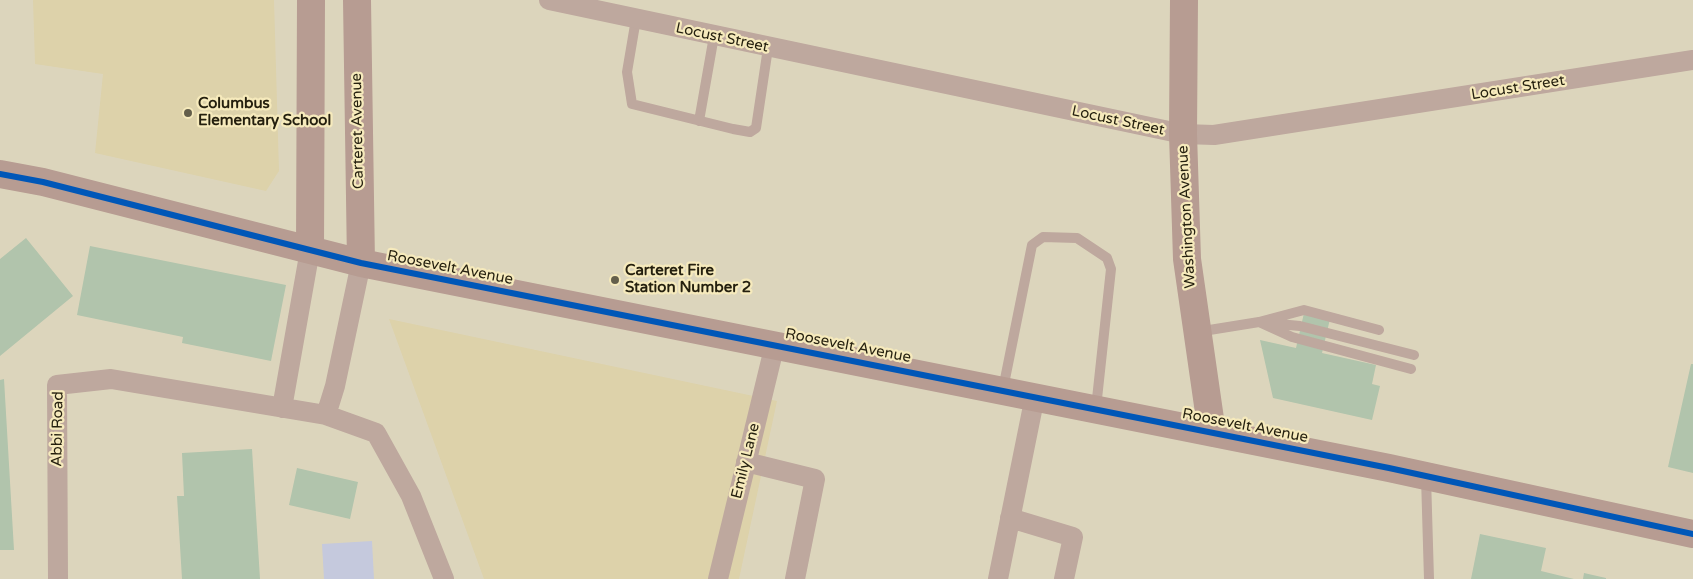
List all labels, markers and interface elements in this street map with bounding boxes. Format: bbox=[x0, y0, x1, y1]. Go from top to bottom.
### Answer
street label: Locust Street bbox=[674, 19, 770, 57]
street label: Locust Street bbox=[1470, 72, 1566, 104]
street label: Carteret Avenue bbox=[348, 73, 368, 189]
place label: Columbus Elementary School bbox=[198, 95, 331, 130]
street label: Locust Street bbox=[1070, 102, 1166, 140]
marker: Columbus Elementary School bbox=[182, 107, 194, 119]
street label: Washington Avenue bbox=[1174, 145, 1200, 289]
street label: Roosevelt Avenue bbox=[385, 247, 515, 289]
place label: Carteret Fire Station Number 2 bbox=[625, 262, 751, 297]
marker: Carteret Fire Station Number 2 bbox=[609, 274, 621, 286]
street label: Roosevelt Avenue bbox=[783, 325, 913, 367]
street label: Abbi Road bbox=[48, 391, 68, 467]
street label: Roosevelt Avenue bbox=[1180, 405, 1310, 447]
street label: Emily Lane bbox=[728, 421, 764, 501]

